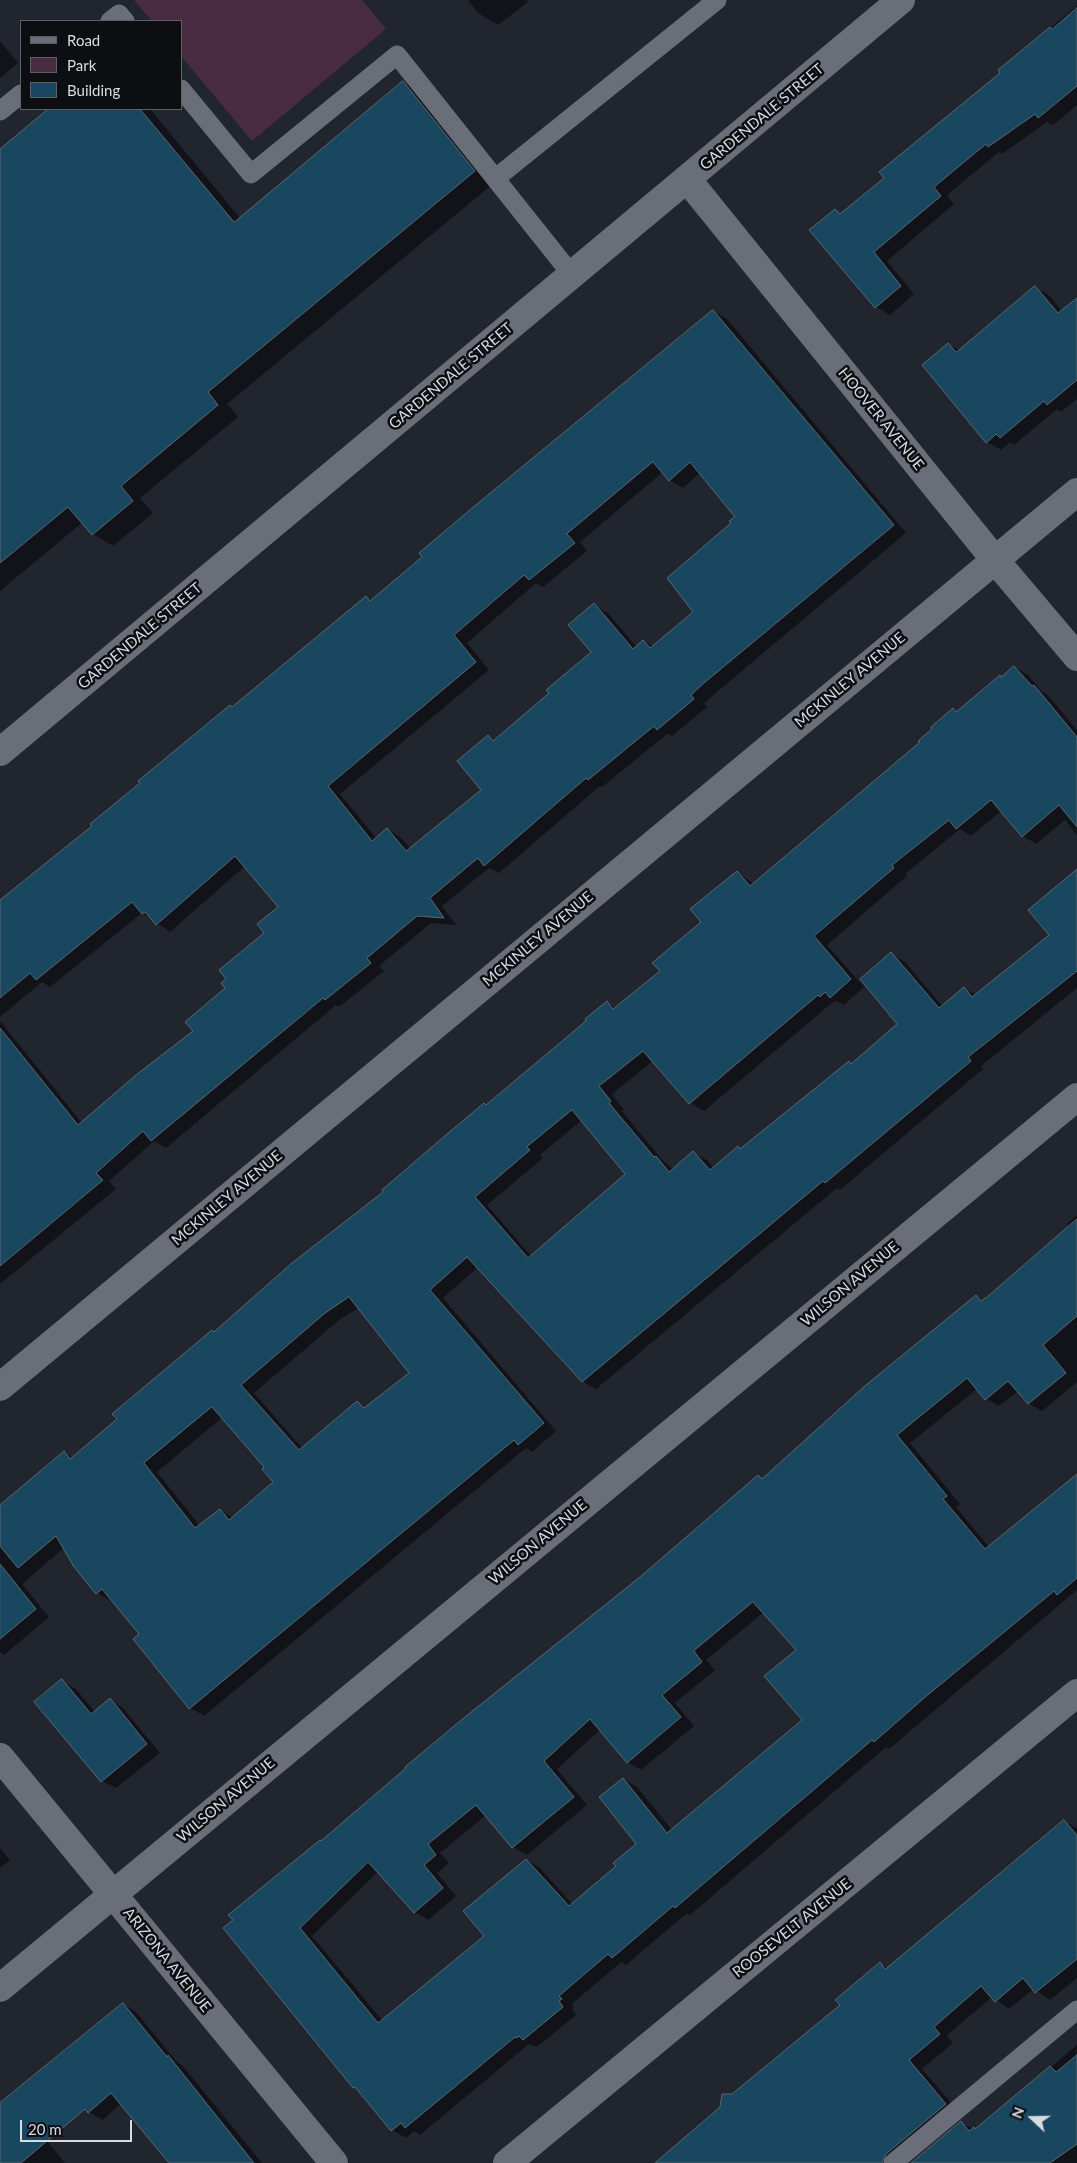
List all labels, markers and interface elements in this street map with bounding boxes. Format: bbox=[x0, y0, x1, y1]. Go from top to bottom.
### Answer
legend bbox=[20, 20, 182, 110]
text: Road bbox=[67, 31, 100, 49]
text: Park bbox=[67, 56, 96, 74]
street label: GARDENDALE STREET bbox=[696, 60, 828, 174]
text: Building bbox=[67, 81, 120, 99]
street label: GARDENDALE STREET bbox=[385, 319, 517, 433]
street label: HOOVER AVENUE bbox=[834, 364, 928, 474]
street label: GARDENDALE STREET bbox=[74, 579, 206, 693]
street label: MCKINLEY AVENUE bbox=[791, 629, 909, 731]
street label: MCKINLEY AVENUE bbox=[479, 888, 597, 990]
street label: MCKINLEY AVENUE bbox=[168, 1147, 286, 1249]
street label: WILSON AVENUE bbox=[797, 1238, 903, 1330]
street label: WILSON AVENUE bbox=[485, 1496, 591, 1588]
street label: WILSON AVENUE bbox=[173, 1754, 279, 1846]
street label: ROOSEVELT AVENUE bbox=[729, 1875, 855, 1981]
street label: ARIZONA AVENUE bbox=[119, 1904, 215, 2016]
north arrow bbox=[1007, 2093, 1057, 2143]
text: N bbox=[1008, 2104, 1027, 2121]
scale bar bbox=[22, 2110, 135, 2142]
text: 20 m bbox=[28, 2120, 62, 2138]

